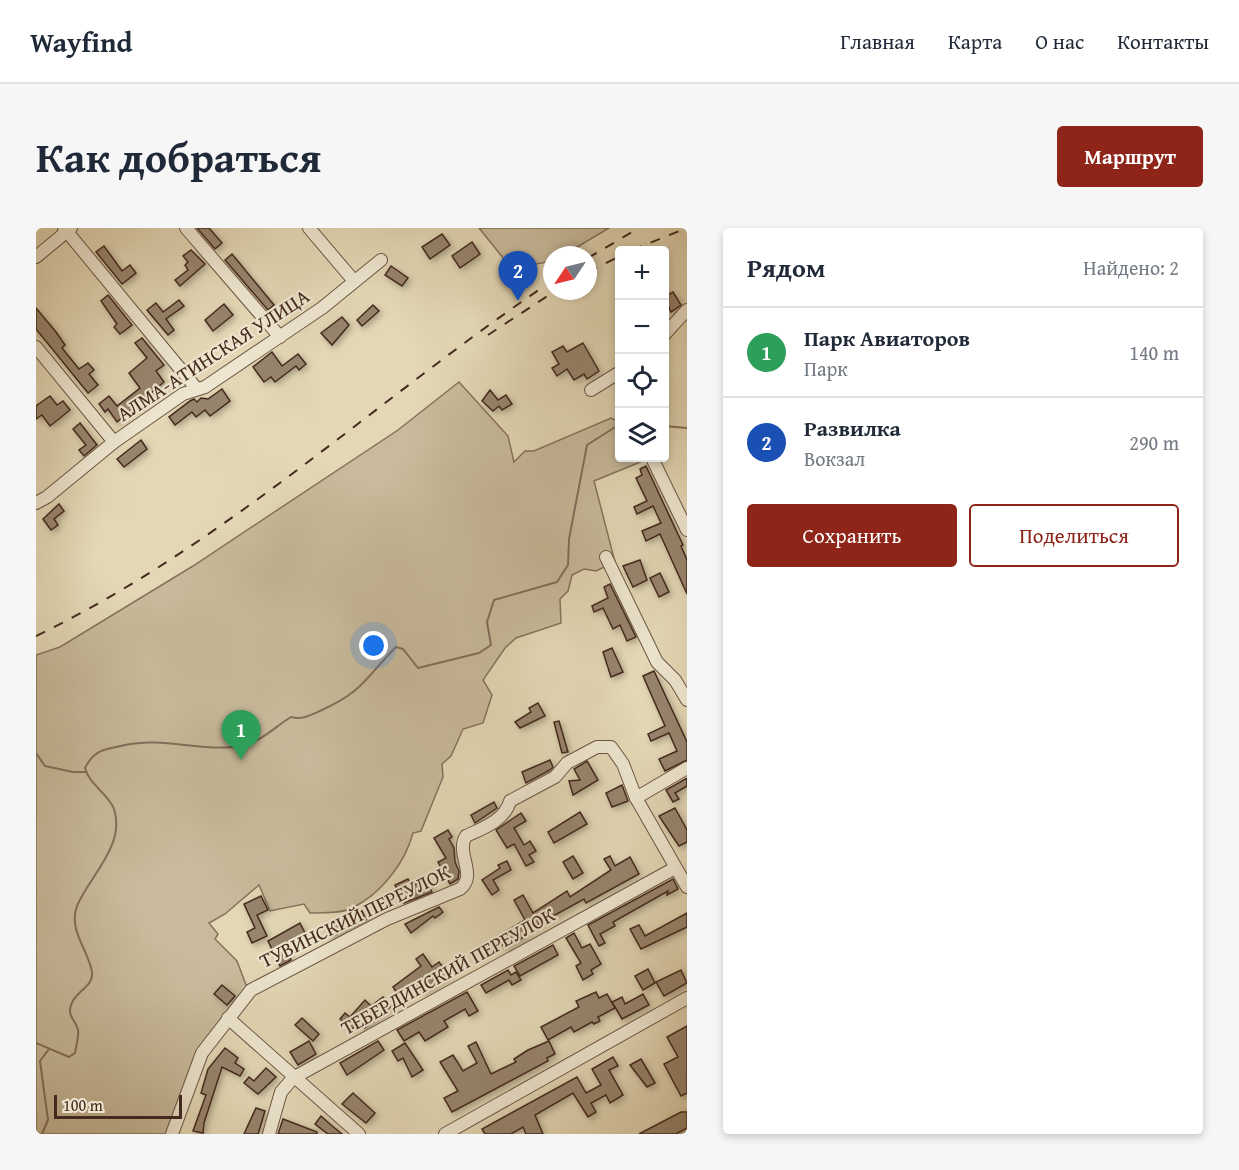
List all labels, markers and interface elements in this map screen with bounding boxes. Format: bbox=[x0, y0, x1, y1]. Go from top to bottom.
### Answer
text: Wayfind bbox=[30, 21, 132, 62]
text: Главная bbox=[840, 26, 915, 57]
text: Карта bbox=[948, 26, 1002, 57]
text: О нас bbox=[1035, 26, 1084, 57]
text: Контакты bbox=[1117, 26, 1209, 57]
text: Как добраться bbox=[36, 126, 321, 187]
button: Маршрут bbox=[1057, 126, 1203, 187]
north arrow bbox=[543, 246, 597, 300]
map controls bbox=[615, 246, 669, 462]
button: + bbox=[615, 246, 669, 300]
text: Рядом bbox=[747, 248, 825, 287]
pin: 2 bbox=[498, 251, 538, 301]
text: Найдено: 2 bbox=[1083, 253, 1179, 282]
street label: АЛМА-АТИНСКАЯ УЛИЦА bbox=[111, 281, 315, 428]
button: − bbox=[615, 300, 669, 354]
text: Парк Авиаторов bbox=[804, 322, 970, 354]
text: 1 bbox=[761, 338, 772, 367]
text: 140 m bbox=[1129, 338, 1179, 367]
button: locate bbox=[615, 354, 669, 408]
text: Парк bbox=[804, 354, 848, 383]
button: layers bbox=[615, 408, 669, 462]
text: Развилка bbox=[804, 412, 901, 444]
text: 2 bbox=[761, 428, 772, 457]
text: 290 m bbox=[1129, 428, 1179, 457]
text: Вокзал bbox=[804, 444, 865, 473]
button: Сохранить bbox=[747, 504, 957, 567]
button: Поделиться bbox=[969, 504, 1179, 567]
your location bbox=[359, 631, 388, 660]
pin: 1 bbox=[222, 710, 260, 760]
street label: ТУВИНСКИЙ ПЕРЕУЛОК bbox=[254, 856, 456, 974]
street label: ТЕБЕРДИНСКИЙ ПЕРЕУЛОК bbox=[335, 899, 561, 1042]
scale bar bbox=[54, 1092, 182, 1120]
text: 100 m bbox=[63, 1093, 103, 1117]

